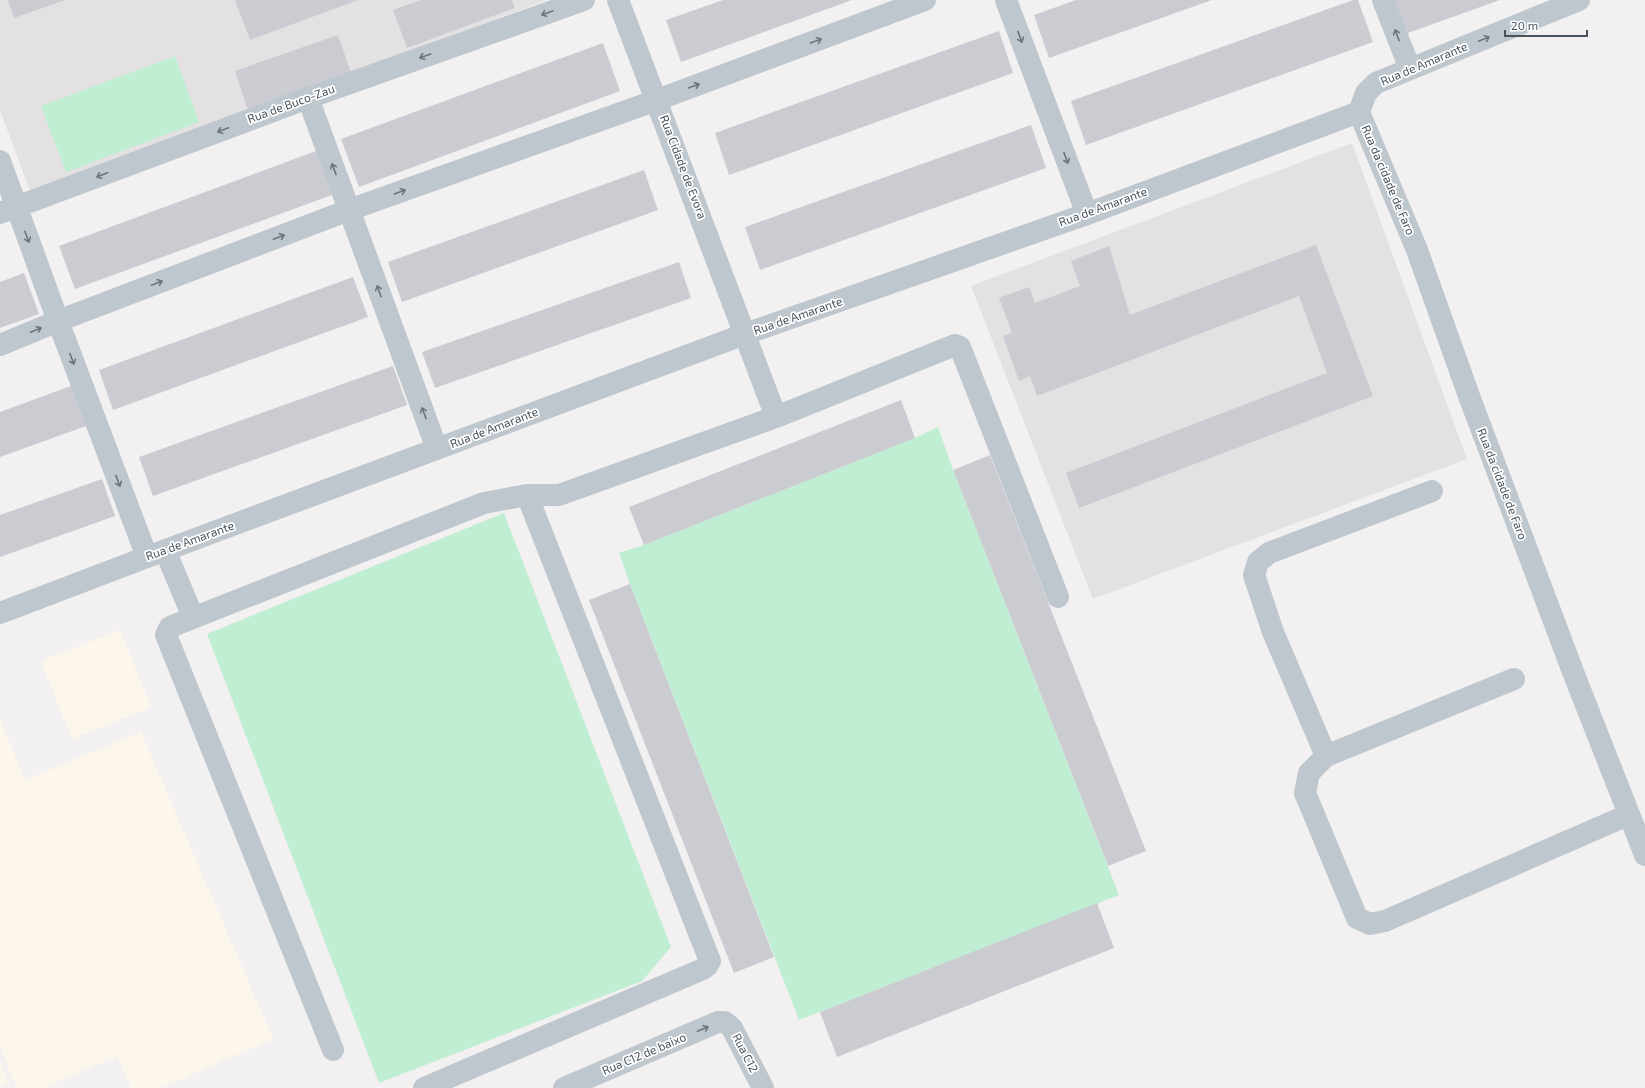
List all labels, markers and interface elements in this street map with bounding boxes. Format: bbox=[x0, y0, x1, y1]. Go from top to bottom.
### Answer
one-way arrow bbox=[541, 10, 554, 17]
scale bar bbox=[1505, 12, 1587, 38]
text: 20 m bbox=[1511, 18, 1538, 32]
one-way arrow bbox=[1392, 29, 1400, 41]
one-way arrow bbox=[1017, 30, 1025, 42]
one-way arrow bbox=[1477, 35, 1489, 42]
one-way arrow bbox=[809, 36, 821, 44]
street label: Rua de Amarante bbox=[1378, 38, 1469, 88]
one-way arrow bbox=[419, 53, 431, 61]
street label: Rua de Buco-Zau bbox=[245, 81, 336, 125]
one-way arrow bbox=[687, 82, 700, 89]
street label: Rua Cidade de Evora bbox=[658, 113, 710, 221]
street label: Rua da cidade de Faro bbox=[1359, 122, 1419, 237]
one-way arrow bbox=[218, 126, 230, 134]
one-way arrow bbox=[1062, 152, 1070, 164]
one-way arrow bbox=[329, 163, 337, 175]
one-way arrow bbox=[96, 172, 108, 180]
street label: Rua de Amarante bbox=[1056, 184, 1149, 229]
one-way arrow bbox=[394, 187, 406, 195]
one-way arrow bbox=[24, 231, 32, 243]
one-way arrow bbox=[272, 232, 284, 240]
one-way arrow bbox=[151, 278, 163, 286]
one-way arrow bbox=[375, 284, 382, 297]
street label: Rua de Amarante bbox=[751, 293, 844, 337]
one-way arrow bbox=[29, 326, 41, 333]
one-way arrow bbox=[69, 353, 77, 365]
street label: Rua de Amarante bbox=[448, 404, 540, 450]
one-way arrow bbox=[419, 407, 427, 419]
street label: Rua da cidade de Faro bbox=[1475, 426, 1531, 541]
one-way arrow bbox=[115, 475, 123, 487]
street label: Rua de Amarante bbox=[143, 518, 236, 563]
one-way arrow bbox=[697, 1025, 709, 1032]
street label: Rua C12 de baixo bbox=[599, 1029, 688, 1077]
street label: Rua C12 bbox=[730, 1031, 762, 1075]

